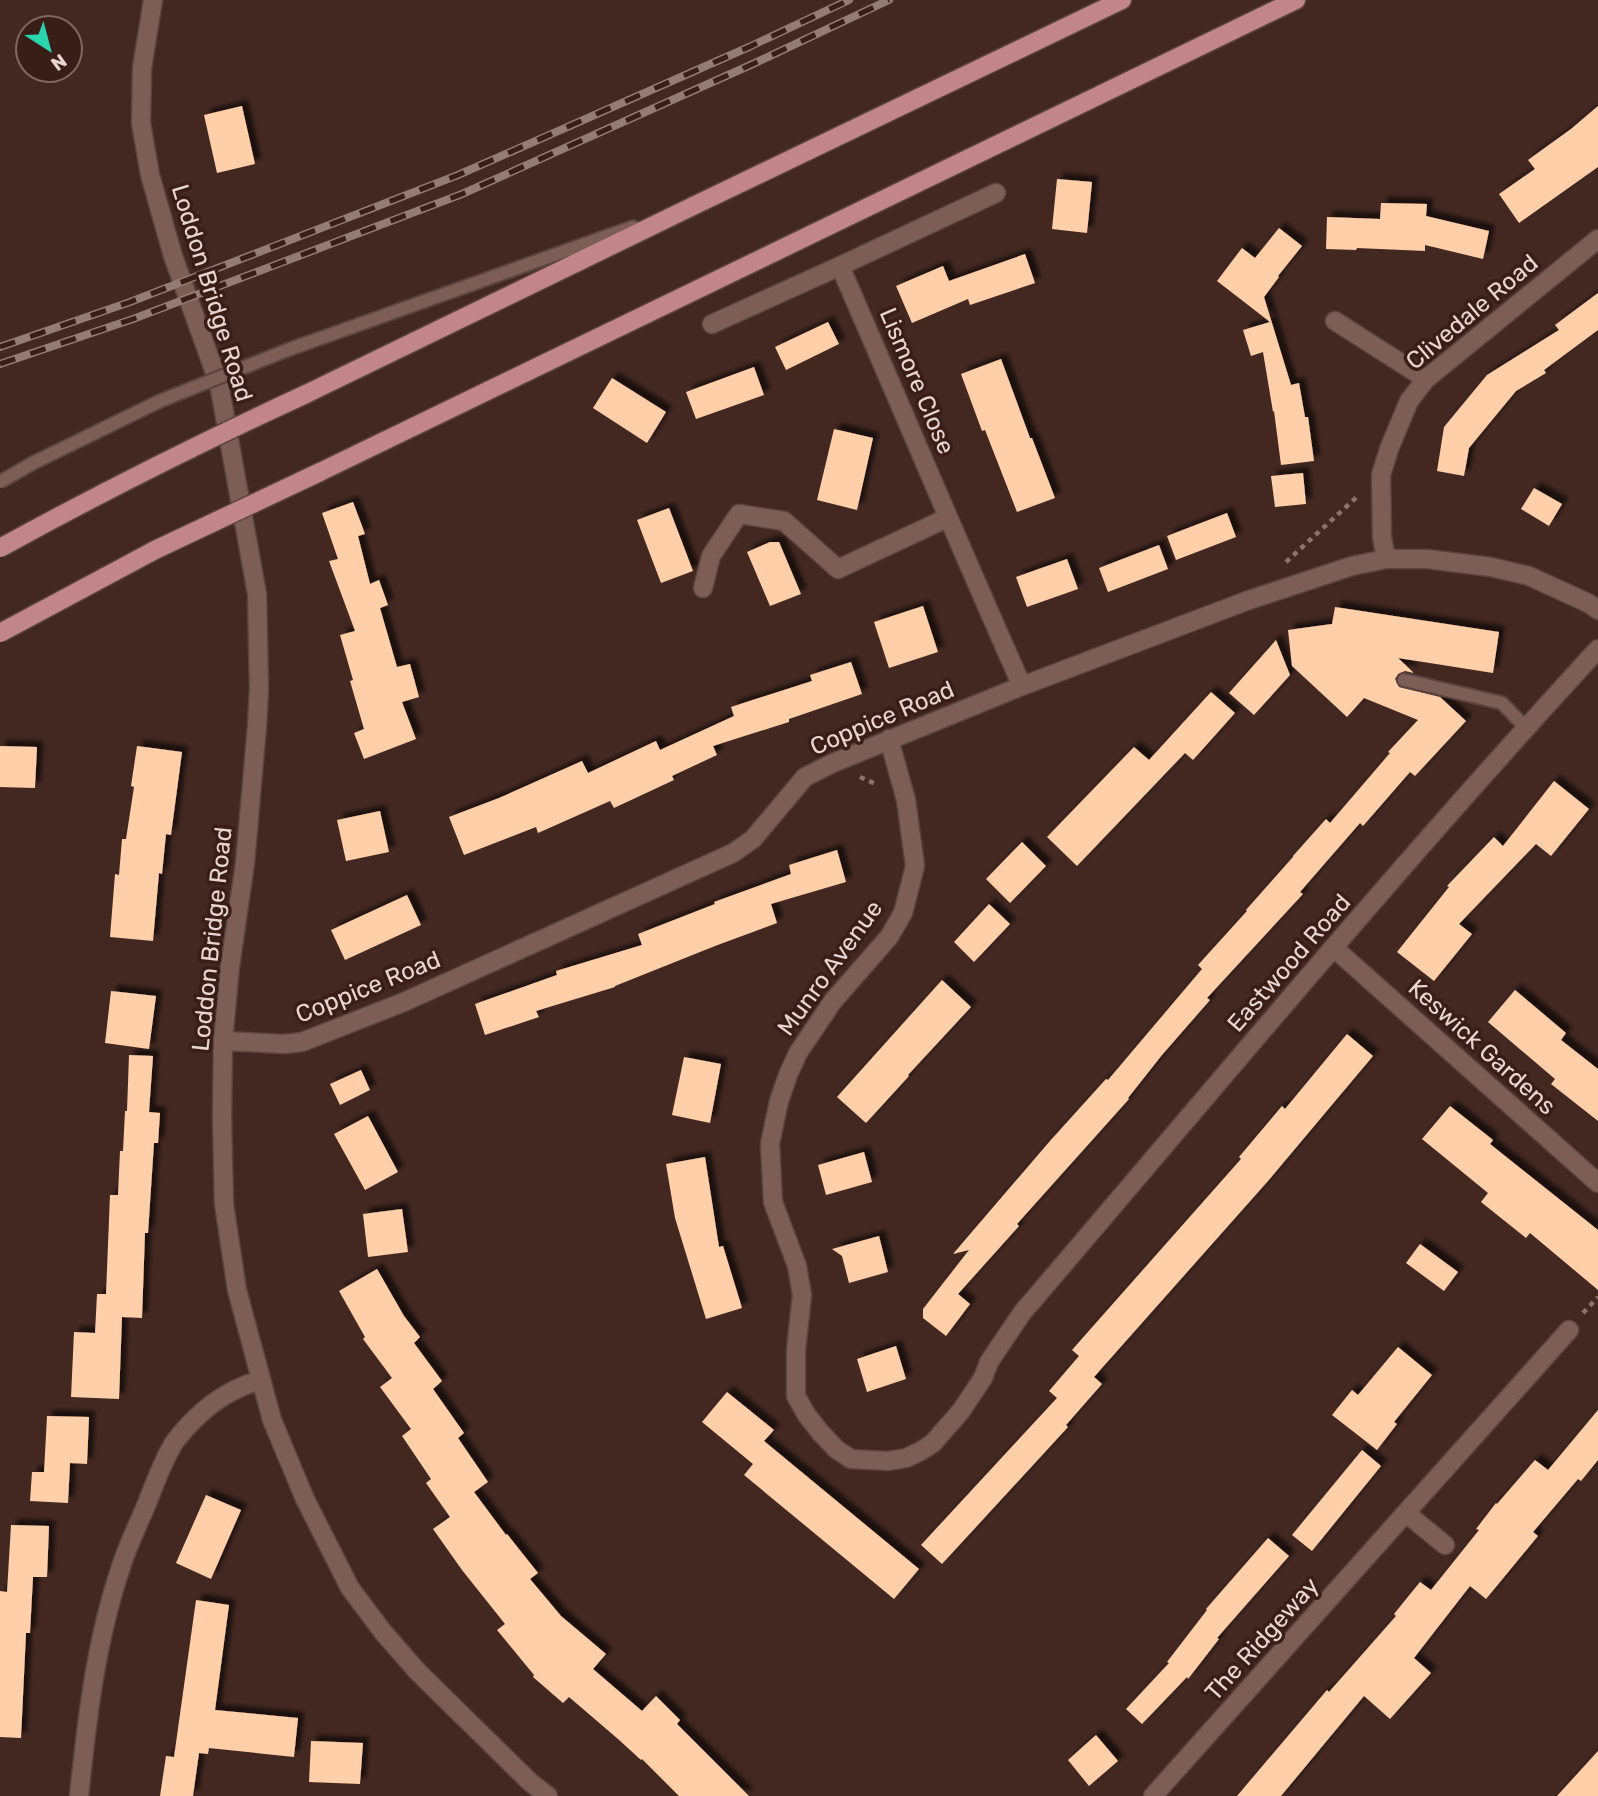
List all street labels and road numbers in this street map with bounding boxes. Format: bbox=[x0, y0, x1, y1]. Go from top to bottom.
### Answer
street label: Loddon Bridge Road bbox=[166, 181, 258, 405]
street label: Clivedale Road bbox=[1400, 249, 1544, 375]
street label: Lismore Close bbox=[874, 304, 960, 458]
street label: Coppice Road bbox=[806, 675, 958, 761]
street label: Loddon Bridge Road bbox=[186, 825, 238, 1053]
street label: Eastwood Road bbox=[1222, 889, 1356, 1037]
street label: Munro Avenue bbox=[772, 895, 888, 1041]
street label: Coppice Road bbox=[292, 945, 444, 1029]
street label: Keswick Gardens bbox=[1403, 974, 1561, 1120]
street label: The Ridgeway bbox=[1200, 1572, 1324, 1706]

